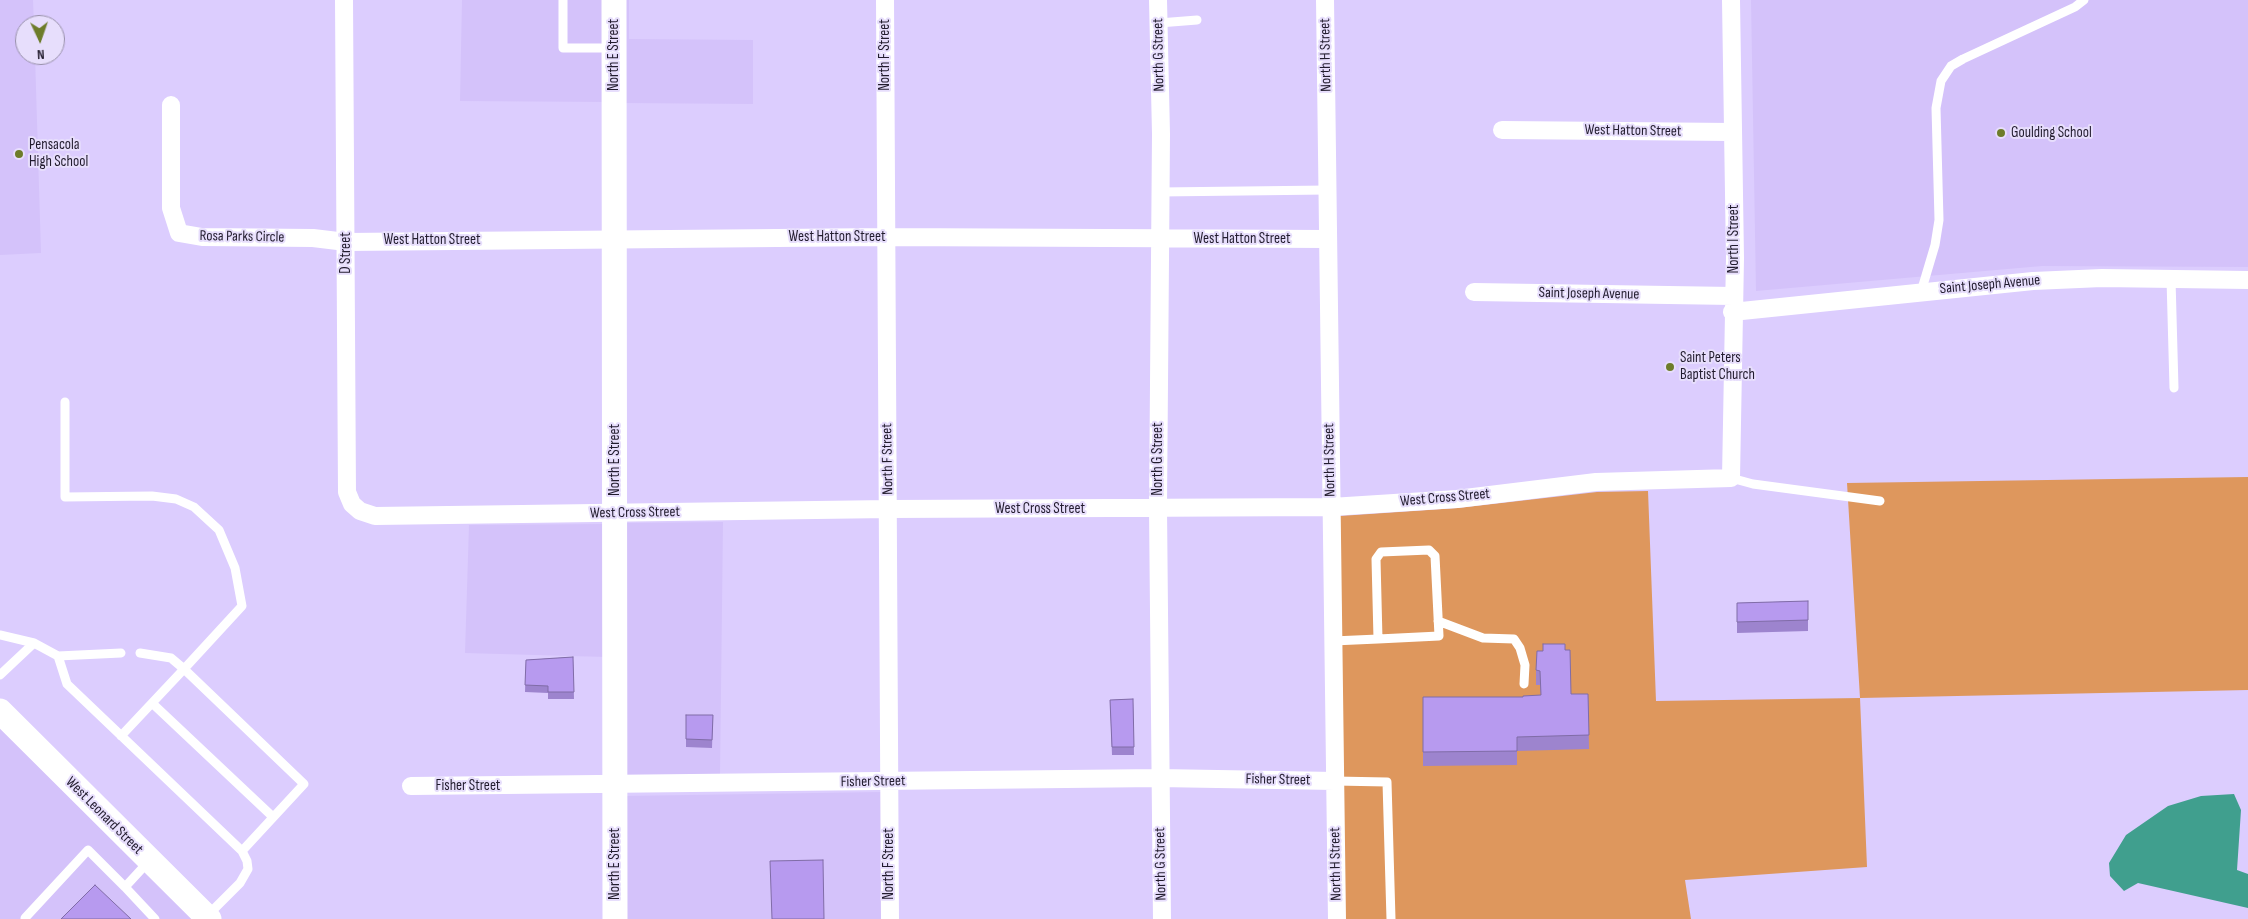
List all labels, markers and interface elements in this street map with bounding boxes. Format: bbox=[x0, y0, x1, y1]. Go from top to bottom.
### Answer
north arrow bbox=[15, 15, 65, 65]
street label: North G Street bbox=[1149, 18, 1169, 92]
street label: North H Street bbox=[1316, 18, 1336, 92]
street label: North E Street bbox=[605, 19, 623, 91]
street label: North F Street bbox=[876, 19, 894, 91]
text: N bbox=[37, 46, 45, 63]
street label: West Hatton Street bbox=[1584, 121, 1682, 141]
place label: Goulding School bbox=[2011, 124, 2092, 142]
marker: Goulding School bbox=[1995, 127, 2007, 139]
place label: Pensacola High School bbox=[29, 136, 88, 171]
marker: Pensacola High School bbox=[13, 148, 25, 160]
street label: North I Street bbox=[1725, 205, 1743, 273]
street label: Rosa Parks Circle bbox=[199, 227, 285, 247]
street label: West Hatton Street bbox=[789, 228, 885, 246]
street label: West Hatton Street bbox=[1194, 230, 1290, 248]
street label: West Hatton Street bbox=[384, 231, 480, 249]
street label: D Street bbox=[337, 232, 355, 274]
street label: Saint Joseph Avenue bbox=[1939, 272, 2041, 298]
street label: Saint Joseph Avenue bbox=[1538, 284, 1640, 304]
place label: Saint Peters Baptist Church bbox=[1680, 349, 1755, 384]
marker: Saint Peters Baptist Church bbox=[1664, 361, 1676, 373]
street label: North G Street bbox=[1149, 422, 1167, 496]
street label: North F Street bbox=[878, 423, 898, 495]
street label: North H Street bbox=[1320, 423, 1340, 497]
street label: North E Street bbox=[606, 424, 624, 496]
street label: West Cross Street bbox=[1399, 485, 1491, 511]
street label: West Cross Street bbox=[995, 500, 1085, 518]
street label: West Cross Street bbox=[590, 503, 680, 523]
street label: Fisher Street bbox=[1245, 770, 1311, 790]
street label: Fisher Street bbox=[840, 772, 906, 792]
street label: West Leonard Street bbox=[62, 774, 146, 858]
street label: Fisher Street bbox=[436, 777, 500, 795]
street label: North G Street bbox=[1151, 827, 1171, 901]
street label: North H Street bbox=[1326, 827, 1346, 901]
street label: North E Street bbox=[606, 828, 624, 900]
street label: North F Street bbox=[880, 828, 898, 900]

